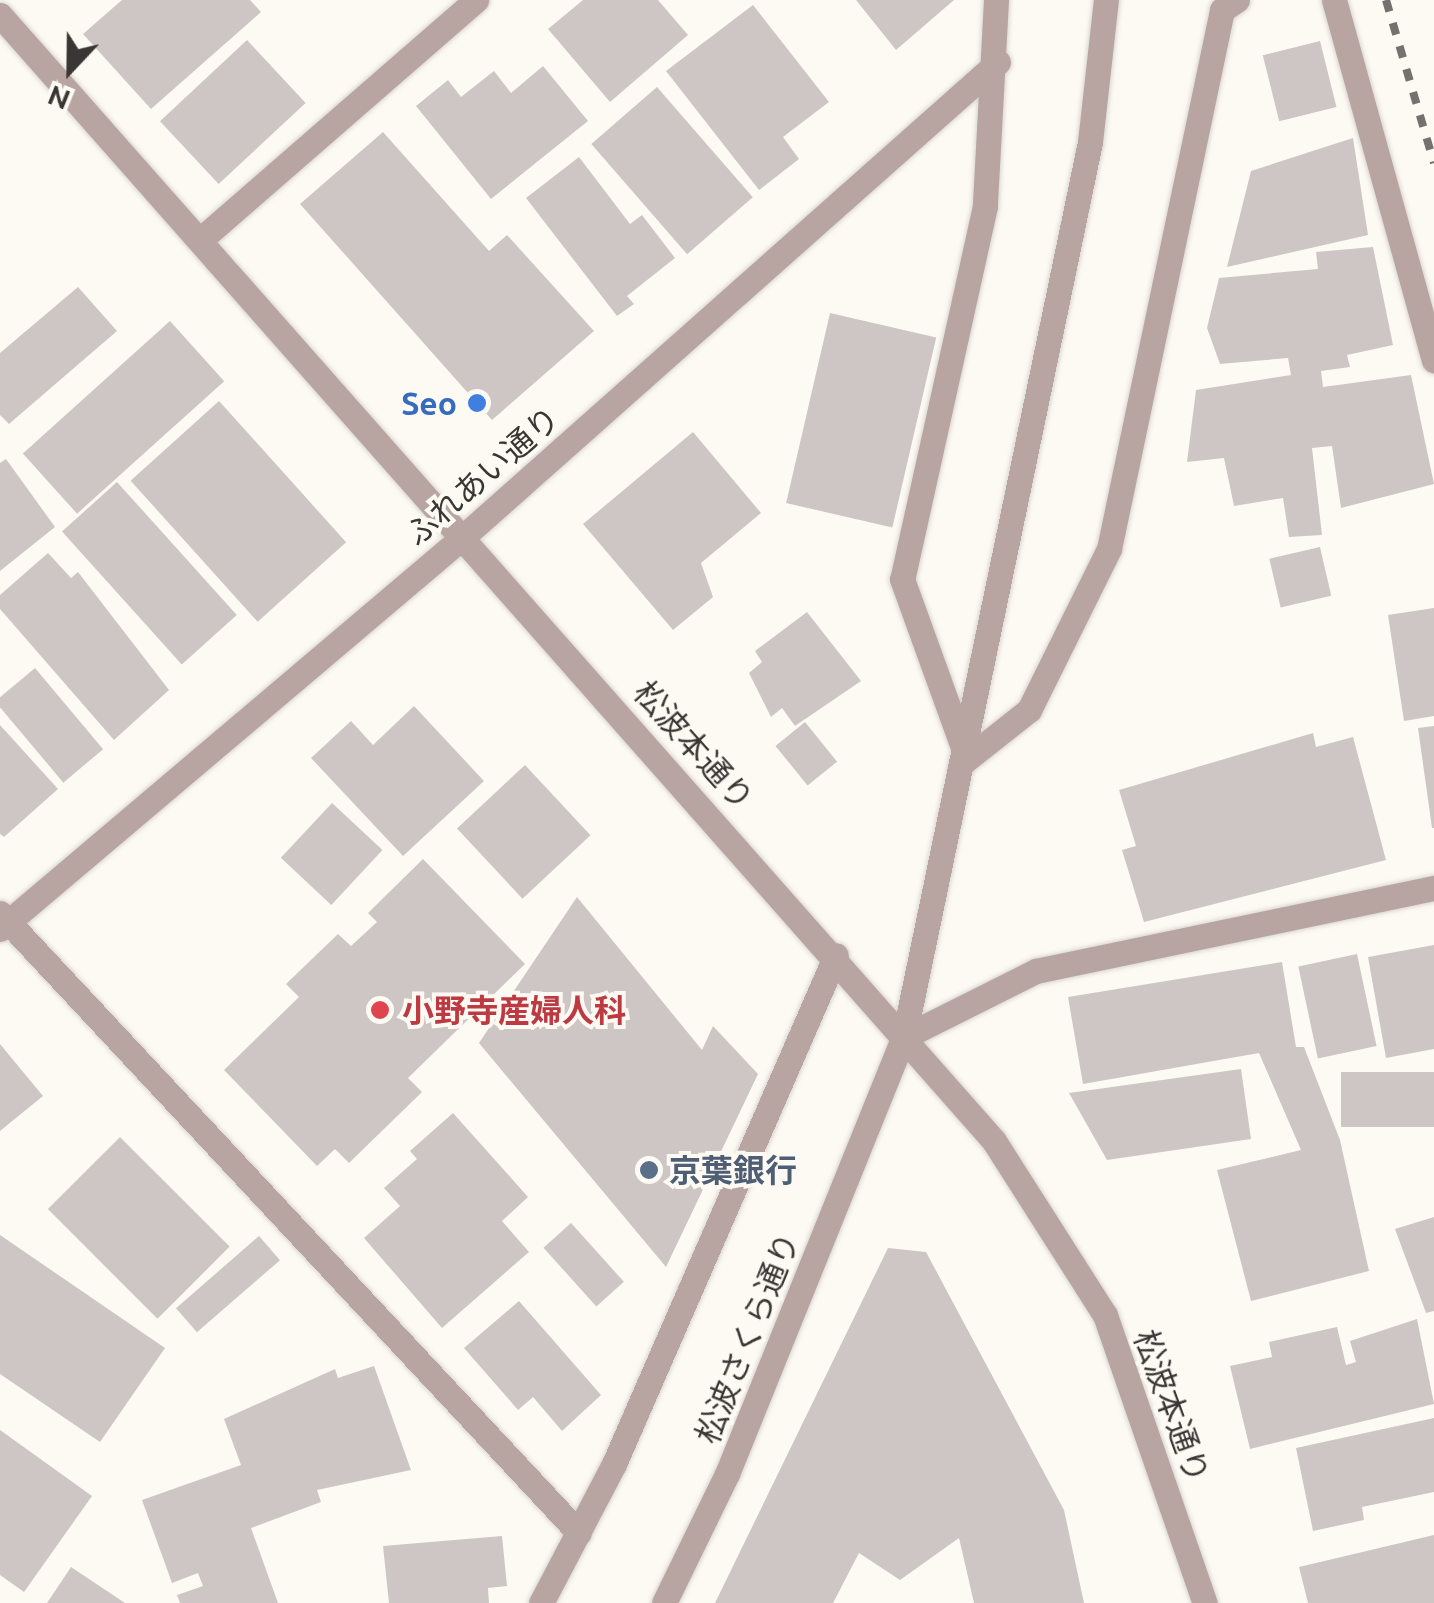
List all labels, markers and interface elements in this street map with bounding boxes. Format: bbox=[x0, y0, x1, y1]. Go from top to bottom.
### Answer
north arrow bbox=[20, 20, 120, 120]
text: N bbox=[43, 80, 74, 117]
place label: Seo bbox=[401, 384, 457, 422]
marker: Seo bbox=[466, 392, 488, 414]
street label: ふれあい通り bbox=[397, 399, 567, 553]
street label: 松波本通り bbox=[626, 673, 762, 817]
place label: 小野寺産婦人科 bbox=[402, 991, 626, 1029]
marker: 小野寺産婦人科 bbox=[367, 997, 393, 1023]
place label: 京葉銀行 bbox=[669, 1151, 797, 1189]
marker: 京葉銀行 bbox=[638, 1159, 660, 1181]
street label: 松波さくら通り bbox=[687, 1227, 807, 1449]
street label: 松波本通り bbox=[1127, 1324, 1217, 1488]

